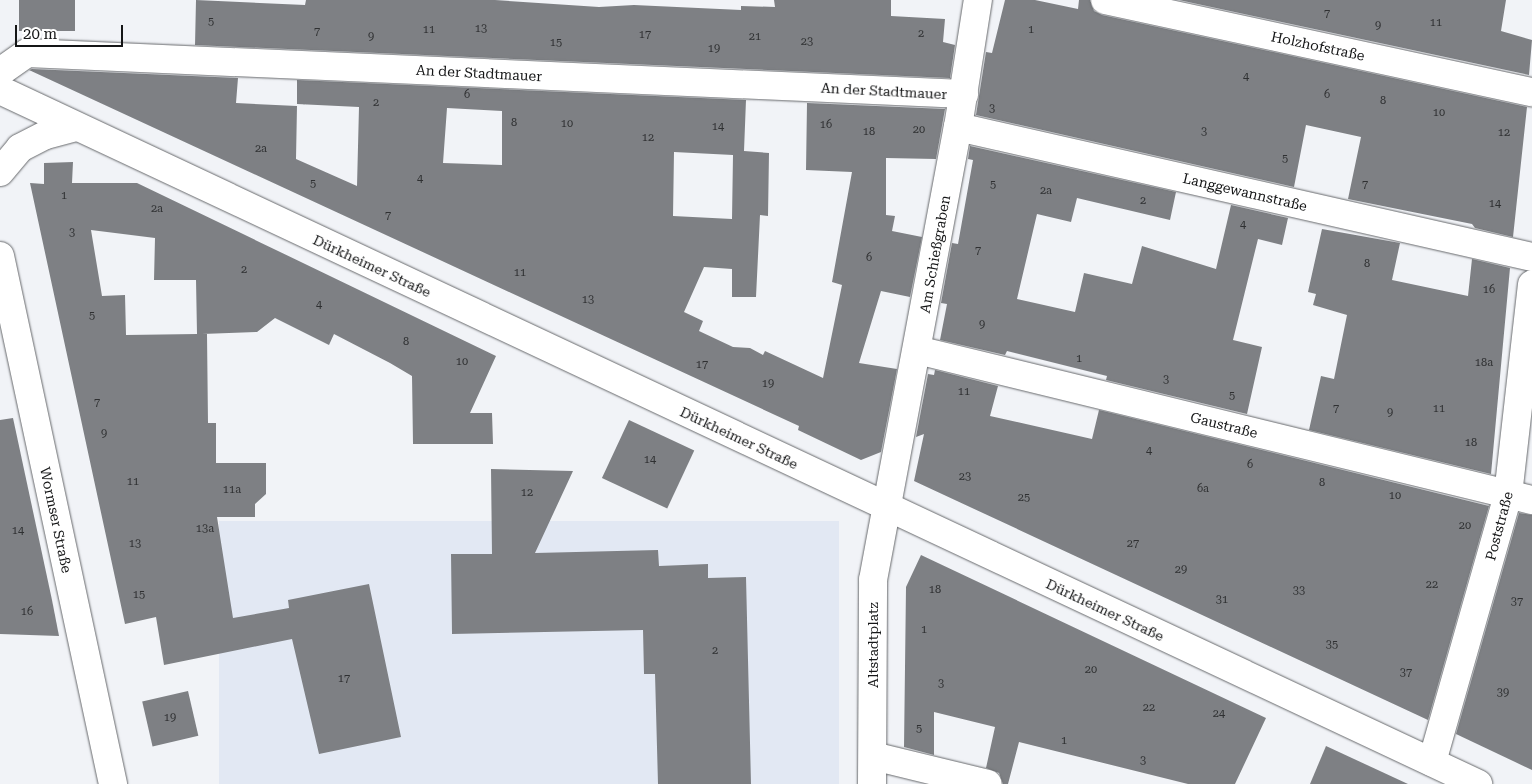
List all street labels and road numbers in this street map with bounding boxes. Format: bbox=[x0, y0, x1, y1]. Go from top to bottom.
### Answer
street label: Holzhofstraße bbox=[1270, 28, 1366, 64]
street label: An der Stadtmauer bbox=[416, 61, 542, 85]
street label: An der Stadtmauer bbox=[821, 79, 947, 103]
street label: Langgewannstraße bbox=[1181, 170, 1309, 214]
street label: Am Schießgraben bbox=[916, 194, 954, 314]
street label: Dürkheimer Straße bbox=[310, 231, 434, 301]
street label: Dürkheimer Straße bbox=[677, 403, 801, 473]
street label: Gaustraße bbox=[1189, 409, 1259, 441]
street label: Wormser Straße bbox=[37, 466, 75, 574]
street label: Poststraße bbox=[1482, 490, 1516, 562]
street label: Dürkheimer Straße bbox=[1043, 575, 1167, 645]
street label: Altstadtplatz bbox=[865, 602, 881, 688]

